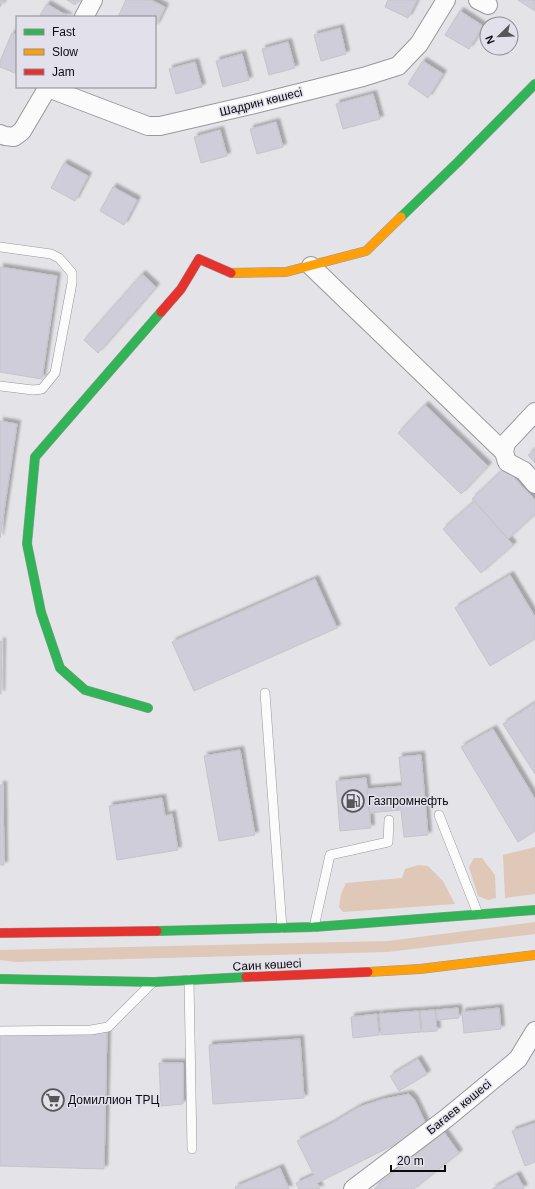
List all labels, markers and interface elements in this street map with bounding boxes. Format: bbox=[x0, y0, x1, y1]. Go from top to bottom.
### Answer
legend bbox=[16, 16, 156, 88]
north arrow bbox=[479, 16, 519, 56]
text: Fast bbox=[52, 25, 76, 39]
text: N bbox=[483, 34, 497, 46]
text: Slow bbox=[52, 45, 78, 59]
text: Jam bbox=[52, 65, 75, 79]
street label: Шадрин көшесі bbox=[218, 85, 304, 119]
fuel station icon: Газпромнефть bbox=[340, 788, 366, 814]
place label: Газпромнефть bbox=[368, 794, 449, 808]
street label: Саин көшесі bbox=[232, 956, 302, 974]
street label: Бағаев көшесі bbox=[424, 1077, 494, 1137]
supermarket icon: Домиллион ТРЦ bbox=[40, 1087, 66, 1113]
place label: Домиллион ТРЦ bbox=[68, 1093, 160, 1107]
scale bar bbox=[391, 1147, 445, 1173]
text: 20 m bbox=[397, 1154, 424, 1168]

